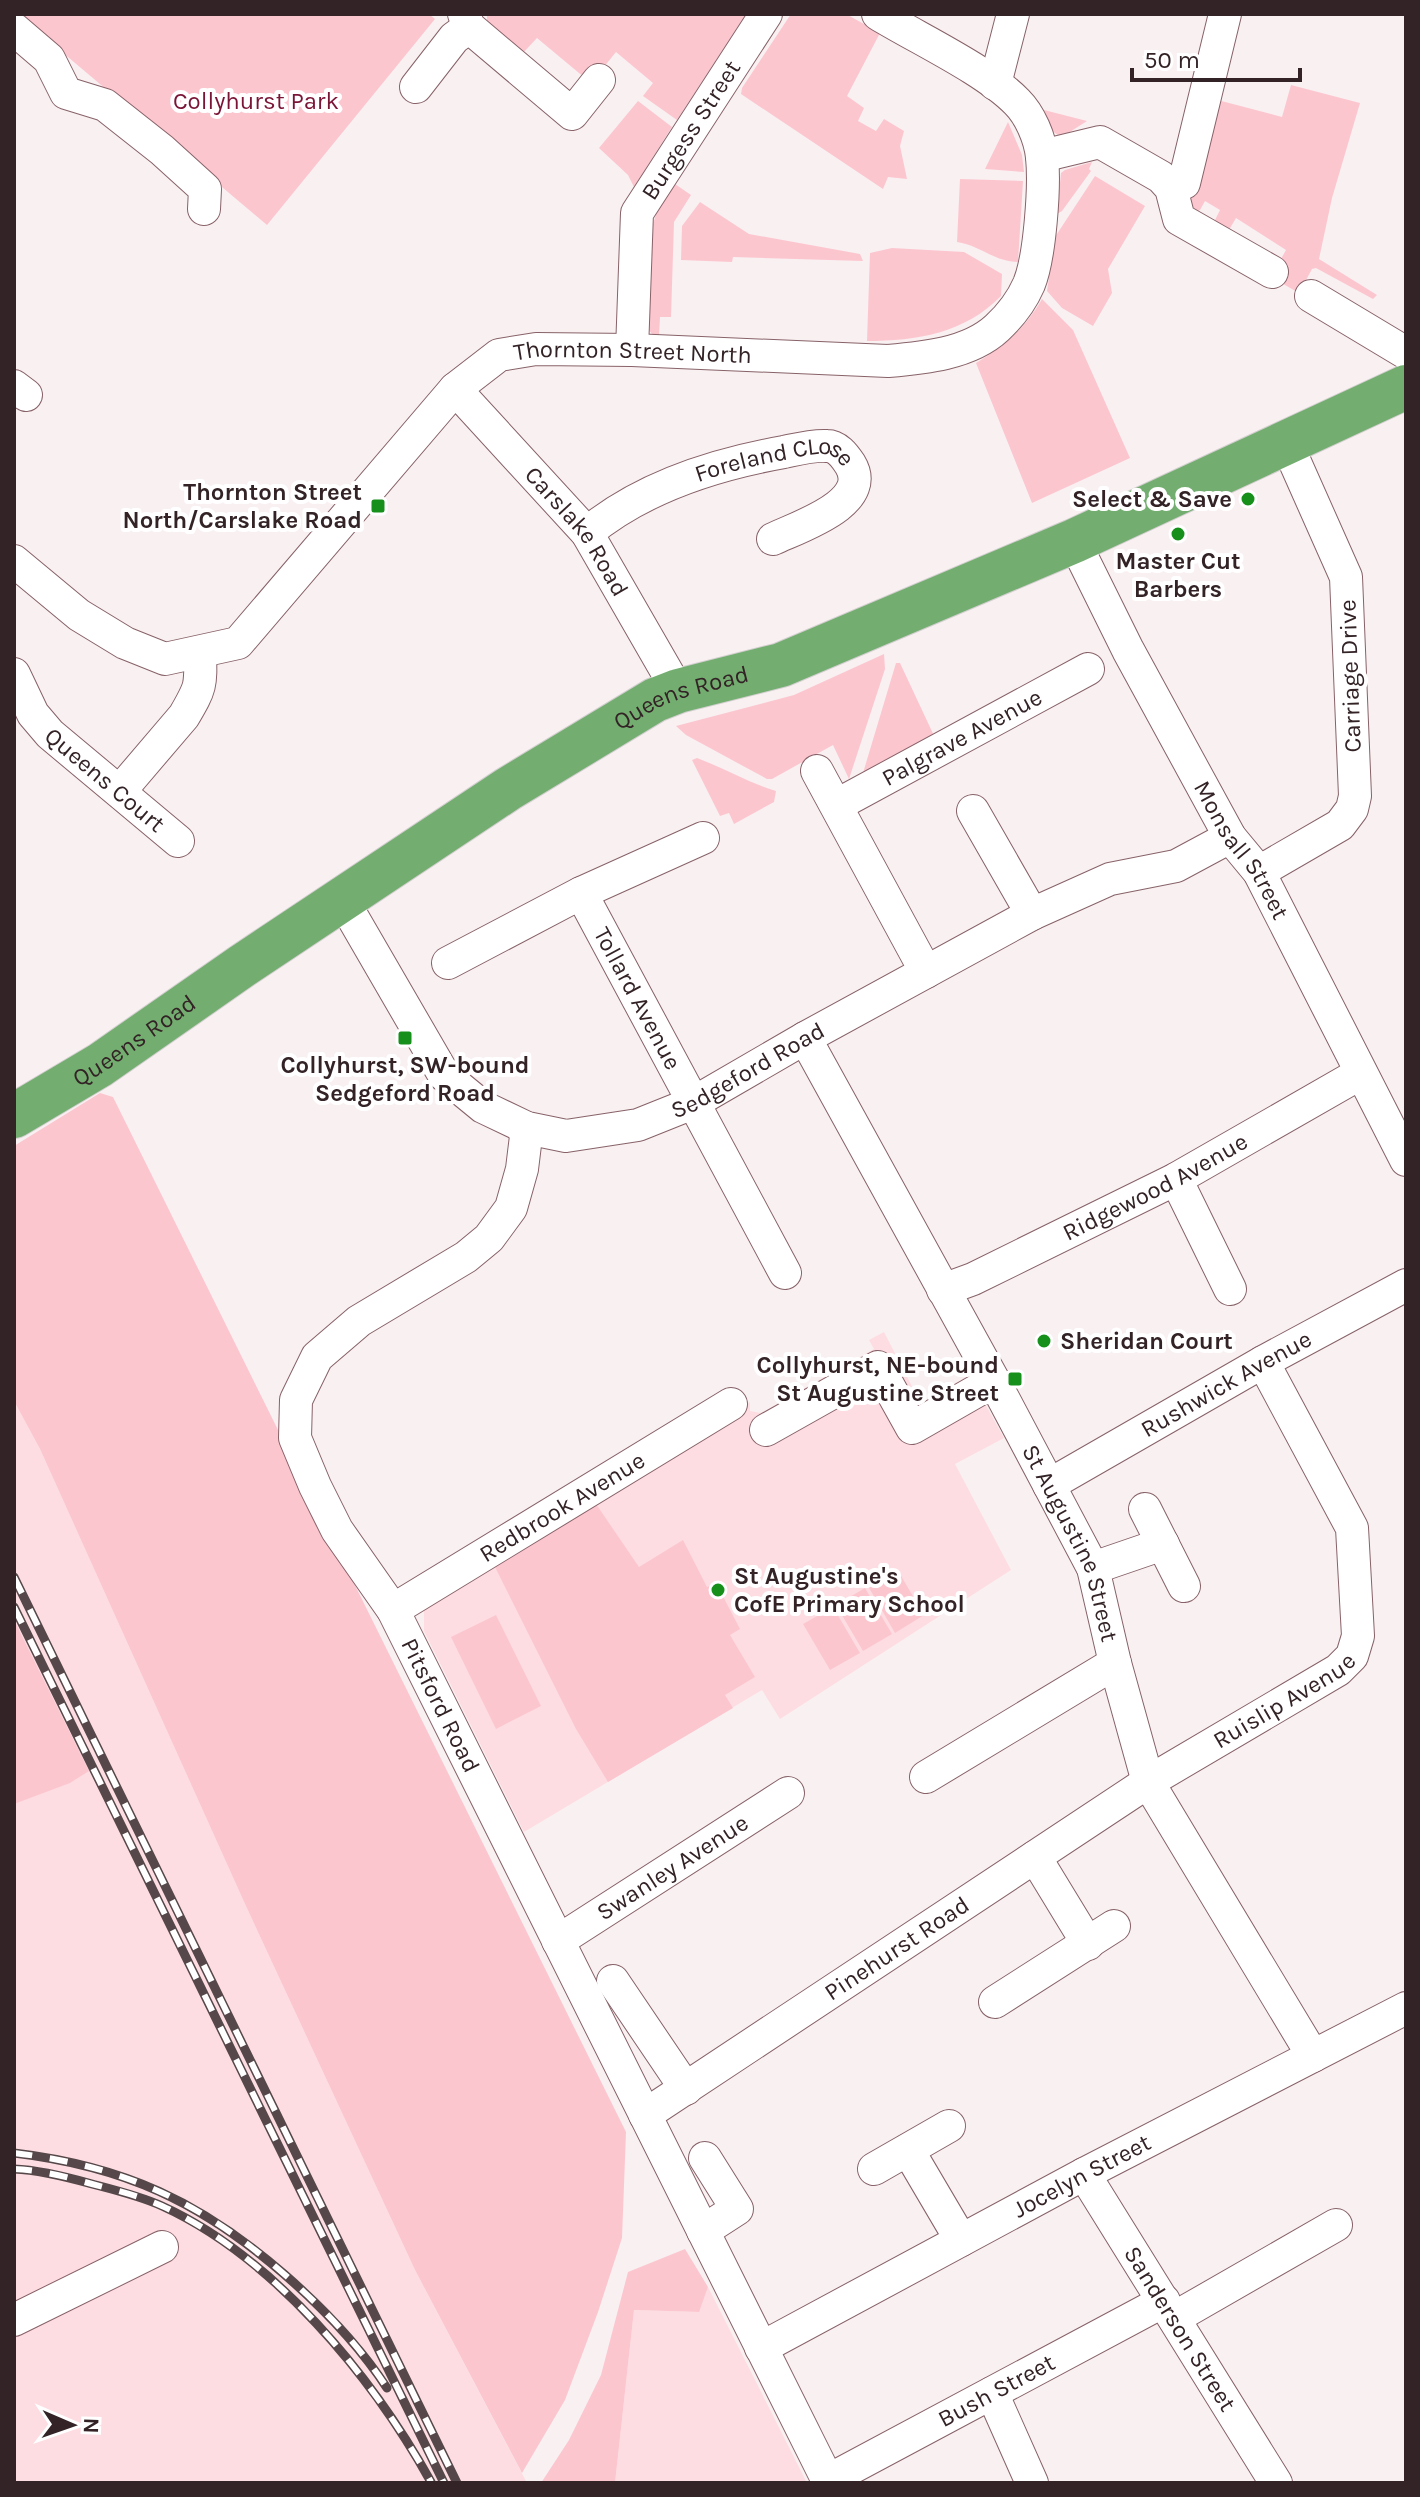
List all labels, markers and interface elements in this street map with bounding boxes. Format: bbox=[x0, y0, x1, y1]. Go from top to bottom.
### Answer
scale bar bbox=[1132, 32, 1300, 82]
text: 50 m bbox=[1144, 46, 1200, 74]
street label: Burgess Street bbox=[635, 55, 746, 205]
park label: Collyhurst Park bbox=[173, 87, 339, 115]
street label: Thornton Street North bbox=[511, 335, 752, 369]
street label: Foreland CLose bbox=[691, 432, 861, 488]
street label: Carslake Road bbox=[519, 461, 634, 601]
place label: Thornton Street North/Carslake Road bbox=[123, 478, 362, 534]
place label: Select & Save bbox=[1072, 485, 1232, 513]
marker: Select & Save bbox=[1239, 490, 1257, 508]
marker: Thornton Street North/Carslake Road bbox=[369, 497, 387, 515]
marker: Master Cut Barbers bbox=[1169, 525, 1187, 543]
place label: Master Cut Barbers bbox=[1115, 547, 1241, 603]
street label: Carriage Drive bbox=[1333, 599, 1367, 753]
street label: Queens Road bbox=[608, 660, 752, 736]
street label: Palgrave Avenue bbox=[877, 683, 1047, 792]
street label: Queens Court bbox=[39, 722, 170, 838]
street label: Monsall Street bbox=[1188, 776, 1295, 924]
street label: Tollard Avenue bbox=[588, 922, 687, 1075]
street label: Queens Road bbox=[68, 989, 201, 1092]
street label: Sedgeford Road bbox=[667, 1016, 829, 1124]
marker: Collyhurst, SW-bound Sedgeford Road bbox=[396, 1029, 414, 1047]
place label: Collyhurst, SW-bound Sedgeford Road bbox=[280, 1051, 530, 1107]
street label: Ridgewood Avenue bbox=[1058, 1127, 1252, 1247]
street label: Rushwick Avenue bbox=[1136, 1325, 1316, 1443]
place label: Sheridan Court bbox=[1060, 1327, 1233, 1355]
marker: Sheridan Court bbox=[1035, 1332, 1053, 1350]
place label: Collyhurst, NE-bound St Augustine Street bbox=[757, 1351, 999, 1407]
marker: Collyhurst, NE-bound St Augustine Street bbox=[1006, 1370, 1024, 1388]
street label: St Augustine Street bbox=[1016, 1440, 1124, 1644]
street label: Redbrook Avenue bbox=[474, 1446, 650, 1568]
place label: St Augustine's CofE Primary School bbox=[734, 1562, 965, 1618]
marker: St Augustine's CofE Primary School bbox=[709, 1581, 727, 1599]
street label: Pitsford Road bbox=[395, 1633, 486, 1777]
street label: Ruislip Avenue bbox=[1208, 1647, 1361, 1754]
street label: Swanley Avenue bbox=[591, 1808, 753, 1926]
street label: Pinehurst Road bbox=[819, 1890, 974, 2006]
street label: Jocelyn Street bbox=[1008, 2128, 1155, 2224]
street label: Sanderson Street bbox=[1118, 2241, 1242, 2416]
street label: Bush Street bbox=[933, 2348, 1059, 2433]
north arrow bbox=[32, 2385, 112, 2465]
text: N bbox=[78, 2417, 104, 2434]

